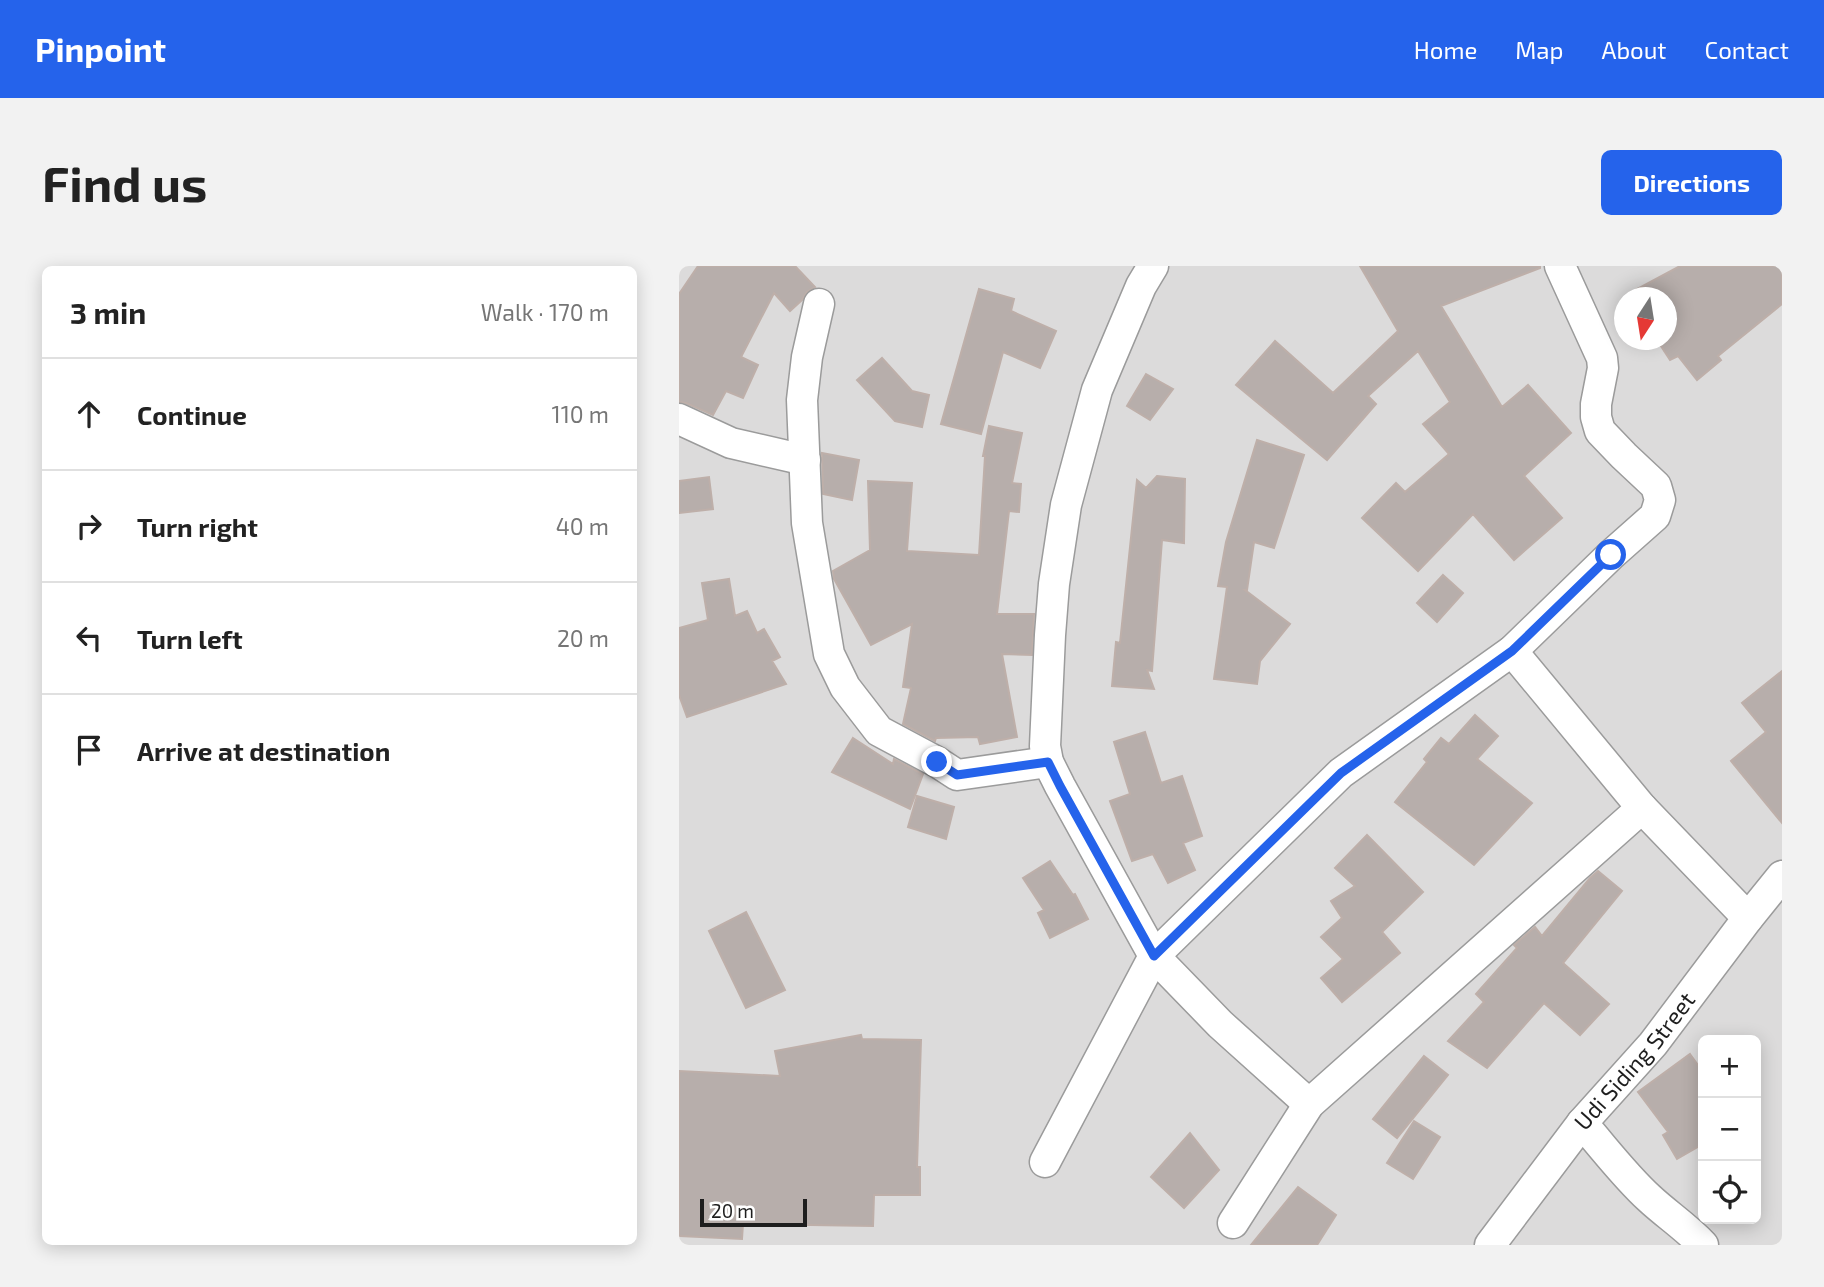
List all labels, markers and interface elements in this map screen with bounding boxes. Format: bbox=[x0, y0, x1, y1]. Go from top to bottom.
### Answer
text: Pinpoint bbox=[35, 29, 166, 69]
text: Home bbox=[1414, 35, 1477, 64]
text: Map bbox=[1515, 35, 1563, 64]
text: About bbox=[1601, 35, 1667, 64]
text: Contact bbox=[1705, 35, 1789, 64]
button: Directions bbox=[1601, 150, 1782, 215]
text: Find us bbox=[42, 153, 207, 212]
north arrow bbox=[1614, 287, 1677, 350]
text: 3 min bbox=[70, 294, 146, 330]
text: Walk · 170 m bbox=[481, 298, 609, 326]
icon: ahead bbox=[70, 395, 108, 433]
text: Continue bbox=[137, 399, 247, 430]
text: 110 m bbox=[552, 400, 609, 428]
icon: right bbox=[70, 507, 108, 545]
text: Turn right bbox=[137, 511, 258, 542]
text: 40 m bbox=[556, 512, 609, 540]
route start bbox=[1595, 539, 1626, 570]
icon: left bbox=[70, 619, 108, 657]
text: Turn left bbox=[137, 623, 243, 654]
text: 20 m bbox=[557, 624, 609, 652]
icon: arrive bbox=[70, 731, 108, 769]
text: Arrive at destination bbox=[137, 735, 390, 766]
route end bbox=[921, 746, 952, 777]
street label: Udi Siding Street bbox=[1568, 986, 1700, 1135]
map controls bbox=[1698, 1035, 1761, 1224]
button: + bbox=[1698, 1035, 1761, 1098]
button: − bbox=[1698, 1098, 1761, 1161]
button: locate bbox=[1698, 1161, 1761, 1224]
scale bar bbox=[700, 1196, 807, 1228]
text: 20 m bbox=[711, 1199, 754, 1222]

